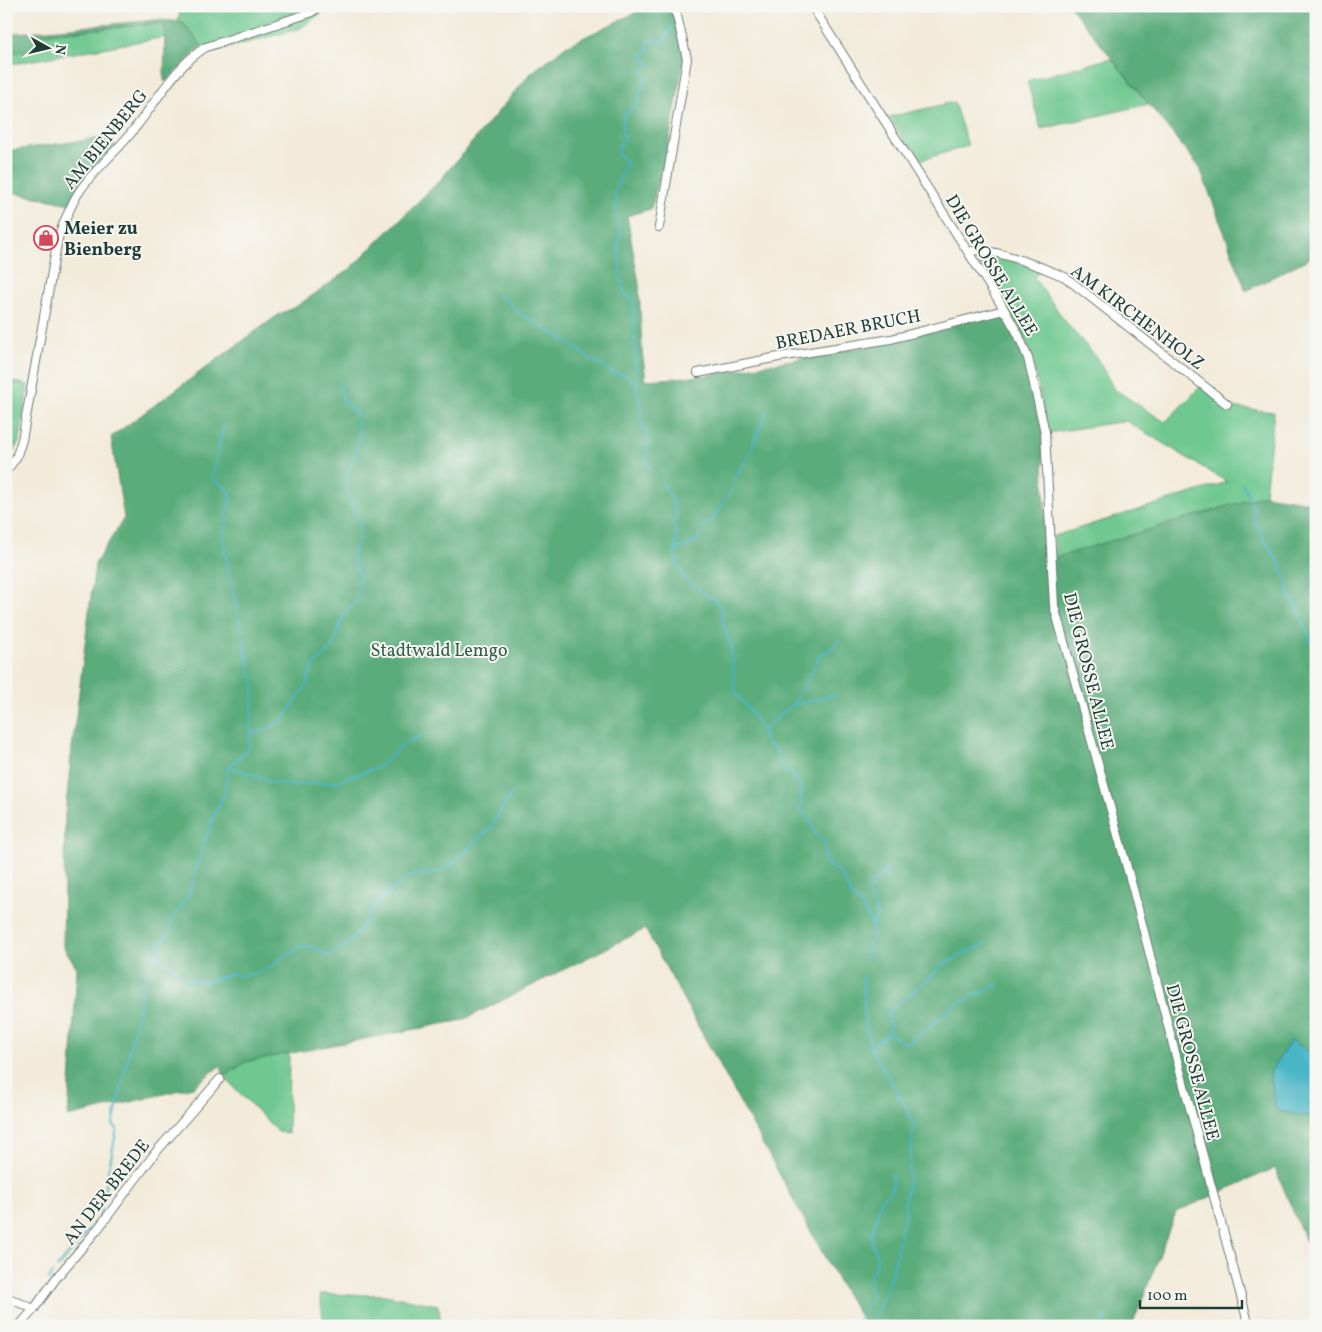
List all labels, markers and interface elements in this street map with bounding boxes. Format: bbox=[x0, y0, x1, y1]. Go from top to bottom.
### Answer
north arrow bbox=[22, 22, 72, 72]
text: N bbox=[49, 43, 70, 56]
street label: AM BIENBERG bbox=[58, 85, 154, 195]
street label: DIE GROSSE ALLEE bbox=[938, 190, 1043, 341]
place label: Meier zu Bienberg bbox=[64, 217, 142, 263]
shop icon: Meier zu Bienberg bbox=[33, 225, 59, 251]
street label: AM KIRCHENHOLZ bbox=[1065, 260, 1209, 377]
street label: BREDAER BRUCH bbox=[773, 304, 923, 357]
street label: DIE GROSSE ALLEE bbox=[1056, 590, 1119, 753]
park label: Stadtwald Lemgo bbox=[370, 639, 508, 664]
street label: DIE GROSSE ALLEE bbox=[1159, 981, 1225, 1144]
street label: AN DER BREDE bbox=[58, 1135, 156, 1251]
scale bar bbox=[1140, 1277, 1242, 1309]
text: 100 m bbox=[1147, 1286, 1187, 1307]

